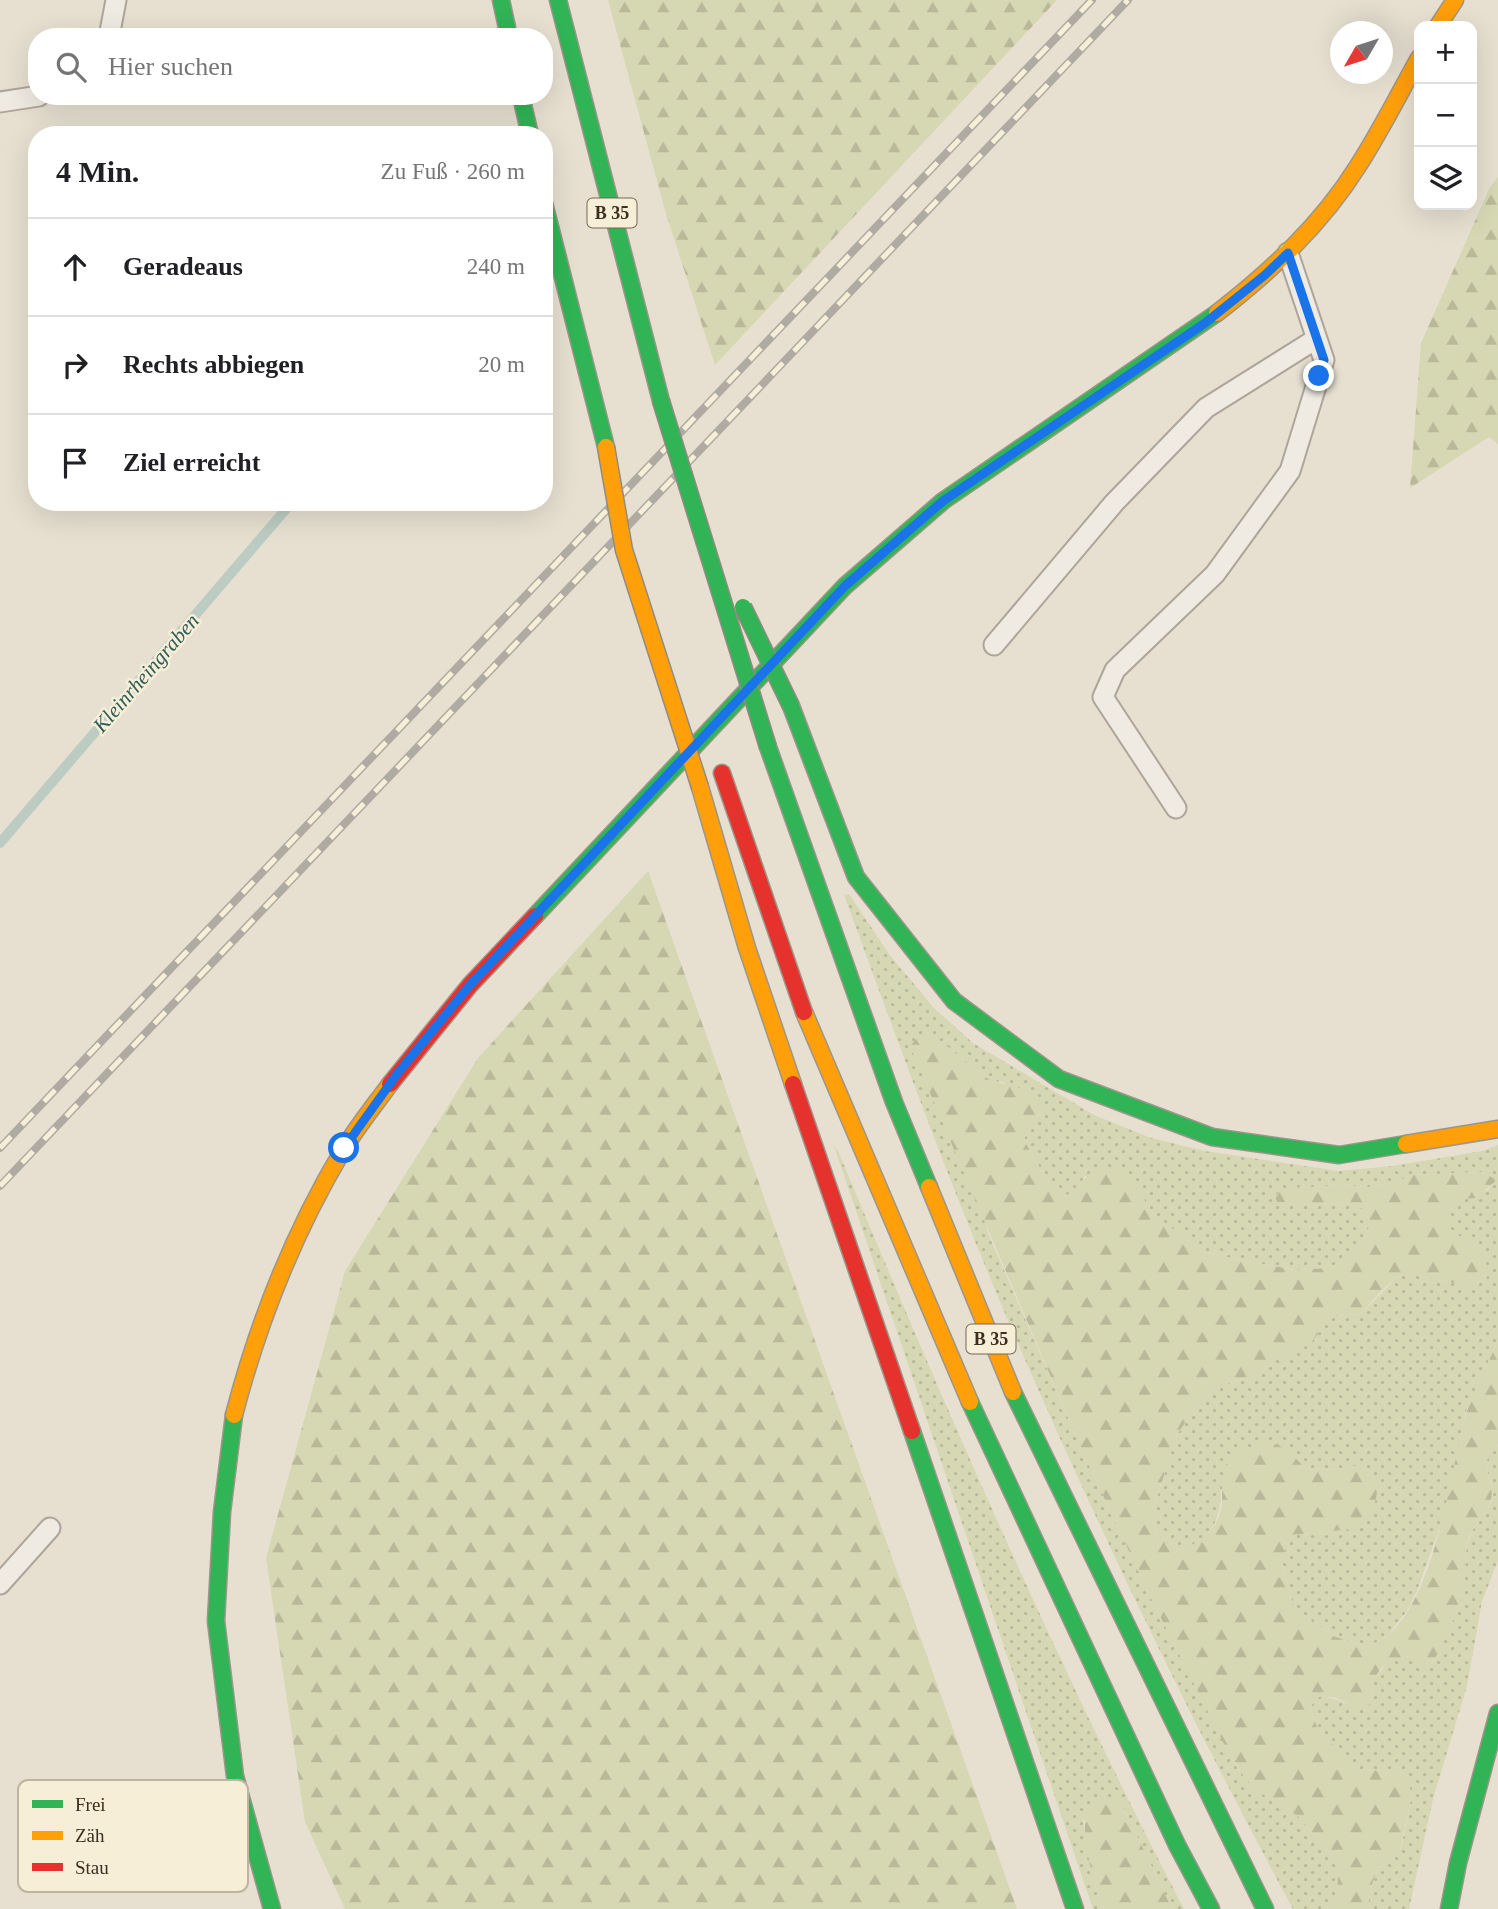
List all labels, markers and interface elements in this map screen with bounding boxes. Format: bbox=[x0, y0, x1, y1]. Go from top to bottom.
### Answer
north arrow bbox=[1330, 21, 1393, 84]
map controls bbox=[1414, 21, 1477, 210]
button: + bbox=[1414, 21, 1477, 84]
search box bbox=[28, 28, 553, 105]
icon: search bbox=[52, 48, 90, 86]
text: Hier suchen bbox=[108, 52, 233, 81]
button: − bbox=[1414, 84, 1477, 147]
button: layers bbox=[1414, 147, 1477, 210]
text: 4 Min. bbox=[56, 155, 139, 188]
text: Zu Fuß · 260 m bbox=[381, 159, 525, 184]
road number: B 35 bbox=[588, 198, 636, 228]
icon: ahead bbox=[56, 248, 94, 286]
text: Geradeaus bbox=[123, 252, 243, 281]
text: 240 m bbox=[467, 254, 525, 279]
icon: right bbox=[56, 346, 94, 384]
text: Rechts abbiegen bbox=[123, 350, 304, 379]
text: 20 m bbox=[478, 352, 525, 377]
route end bbox=[1303, 360, 1334, 391]
icon: arrive bbox=[56, 444, 94, 482]
text: Ziel erreicht bbox=[123, 448, 260, 477]
water label: Kleinrheingraben bbox=[87, 609, 204, 738]
route start bbox=[328, 1132, 359, 1163]
road number: B 35 bbox=[967, 1324, 1016, 1354]
legend bbox=[18, 1780, 248, 1892]
text: Frei bbox=[75, 1794, 106, 1815]
text: Zäh bbox=[75, 1825, 105, 1846]
text: Stau bbox=[75, 1857, 109, 1878]

